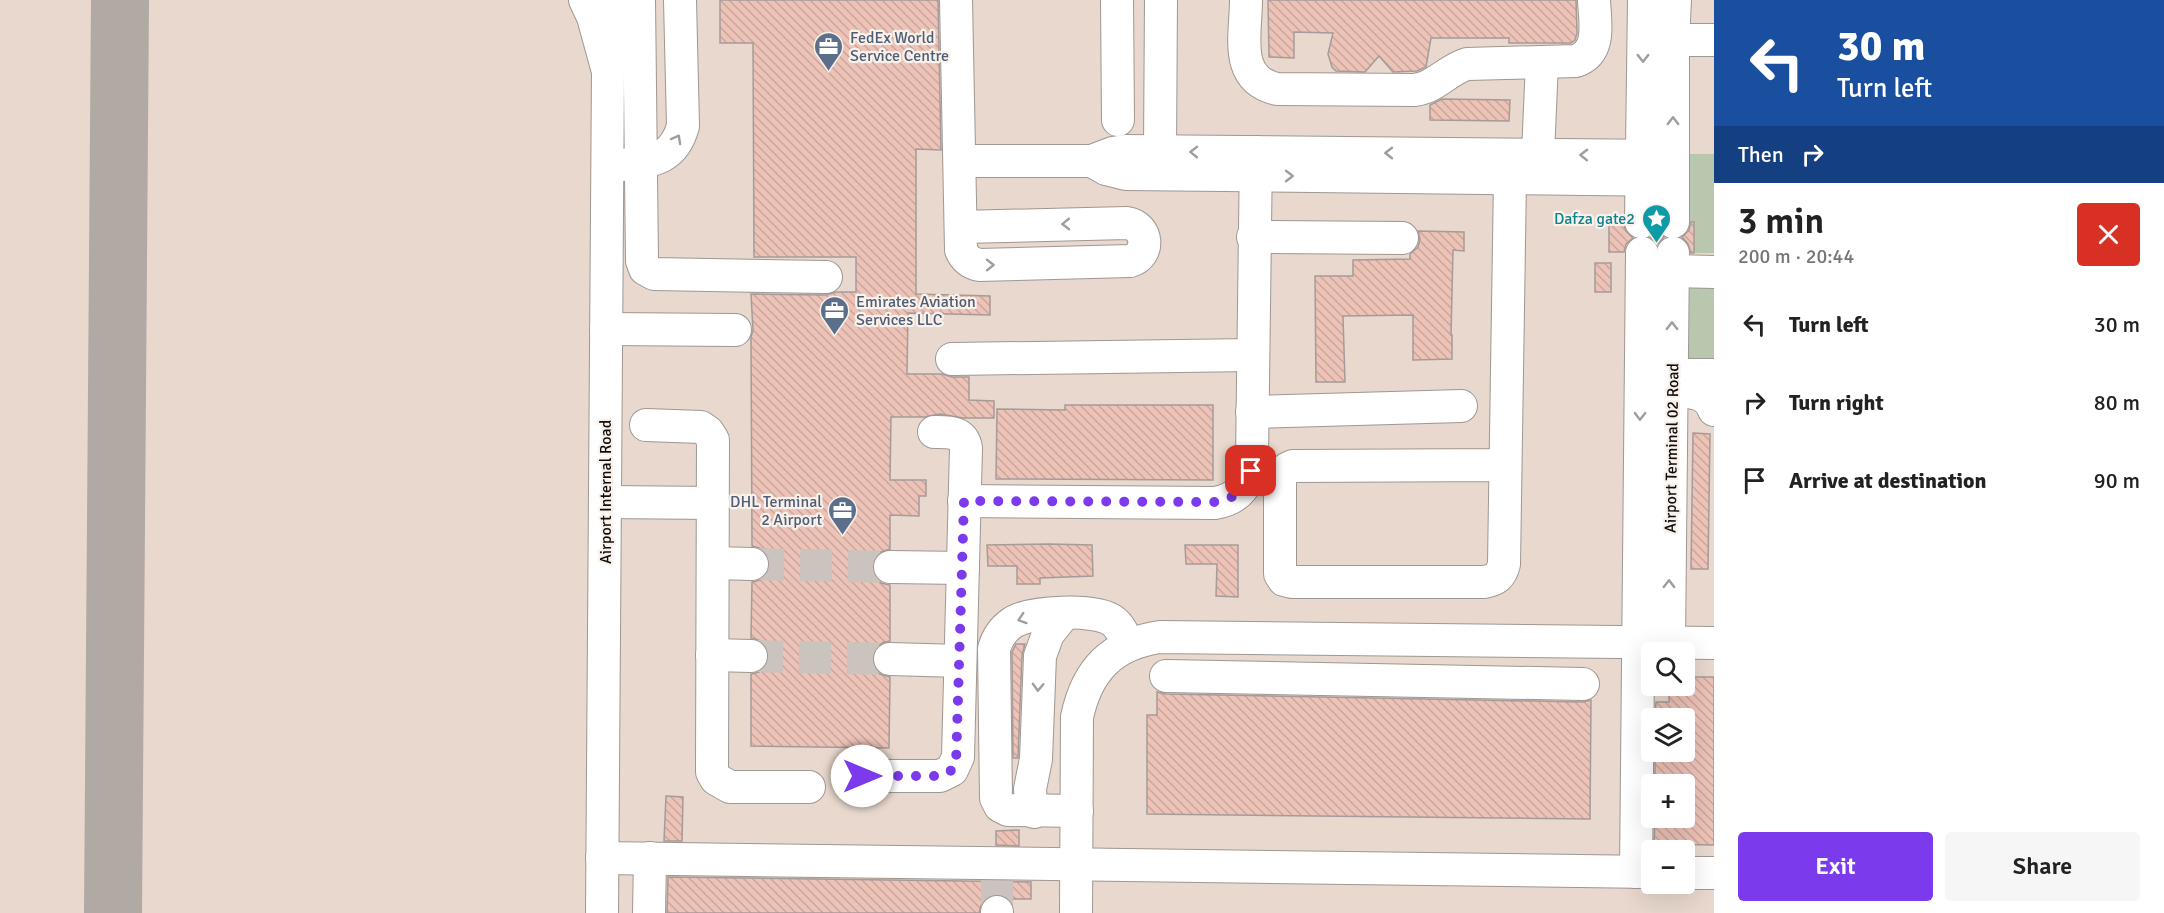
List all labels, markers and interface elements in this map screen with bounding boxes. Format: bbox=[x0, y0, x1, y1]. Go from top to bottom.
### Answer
text: 30 m bbox=[1837, 21, 1926, 72]
icon: left bbox=[1738, 24, 1816, 102]
place label: FedEx World Service Centre bbox=[850, 28, 949, 66]
office icon: FedEx World Service Centre bbox=[813, 30, 845, 72]
one-way arrow bbox=[1637, 54, 1650, 63]
text: Turn left bbox=[1837, 72, 1932, 105]
one-way arrow bbox=[1667, 117, 1679, 126]
one-way arrow bbox=[670, 135, 681, 145]
icon: right bbox=[1796, 138, 1829, 171]
text: Then bbox=[1738, 141, 1784, 168]
one-way arrow bbox=[1190, 146, 1199, 158]
one-way arrow bbox=[1385, 147, 1394, 159]
one-way arrow bbox=[1580, 149, 1589, 161]
one-way arrow bbox=[1285, 170, 1294, 182]
text: 3 min bbox=[1738, 199, 1824, 244]
place icon: Dafza gate2 bbox=[1640, 202, 1672, 244]
button: close bbox=[2077, 203, 2140, 266]
place label: Dafza gate2 bbox=[1554, 209, 1635, 229]
one-way arrow bbox=[1061, 218, 1070, 230]
text: 200 m · 20:44 bbox=[1738, 244, 1854, 269]
one-way arrow bbox=[985, 258, 994, 271]
place label: Emirates Aviation Services LLC bbox=[856, 292, 976, 330]
office icon: Emirates Aviation Services LLC bbox=[819, 294, 851, 336]
icon: left bbox=[1738, 308, 1771, 341]
text: Turn left bbox=[1789, 311, 1869, 338]
text: 30 m bbox=[2094, 311, 2140, 338]
one-way arrow bbox=[1666, 322, 1678, 331]
street label: Airport Terminal 02 Road bbox=[1661, 363, 1683, 533]
icon: right bbox=[1738, 386, 1771, 419]
text: Turn right bbox=[1789, 389, 1884, 416]
text: 80 m bbox=[2094, 389, 2140, 416]
one-way arrow bbox=[1633, 412, 1646, 421]
street label: Airport Internal Road bbox=[596, 420, 616, 564]
pin bbox=[1225, 445, 1276, 496]
icon: arrive bbox=[1234, 454, 1267, 487]
icon: arrive bbox=[1738, 464, 1771, 497]
text: Arrive at destination bbox=[1789, 467, 1986, 494]
text: 90 m bbox=[2094, 467, 2140, 494]
place label: DHL Terminal 2 Airport bbox=[730, 492, 822, 530]
office icon: DHL Terminal 2 Airport bbox=[827, 494, 859, 536]
one-way arrow bbox=[1663, 580, 1675, 589]
one-way arrow bbox=[1017, 612, 1028, 624]
map controls bbox=[1641, 642, 1695, 894]
button: search bbox=[1641, 642, 1695, 696]
one-way arrow bbox=[1032, 682, 1045, 691]
button: layers bbox=[1641, 708, 1695, 762]
position arrow bbox=[830, 744, 894, 808]
button: + bbox=[1641, 774, 1695, 828]
button: Exit bbox=[1738, 832, 1933, 901]
button: Share bbox=[1945, 832, 2140, 901]
button: − bbox=[1641, 840, 1695, 894]

